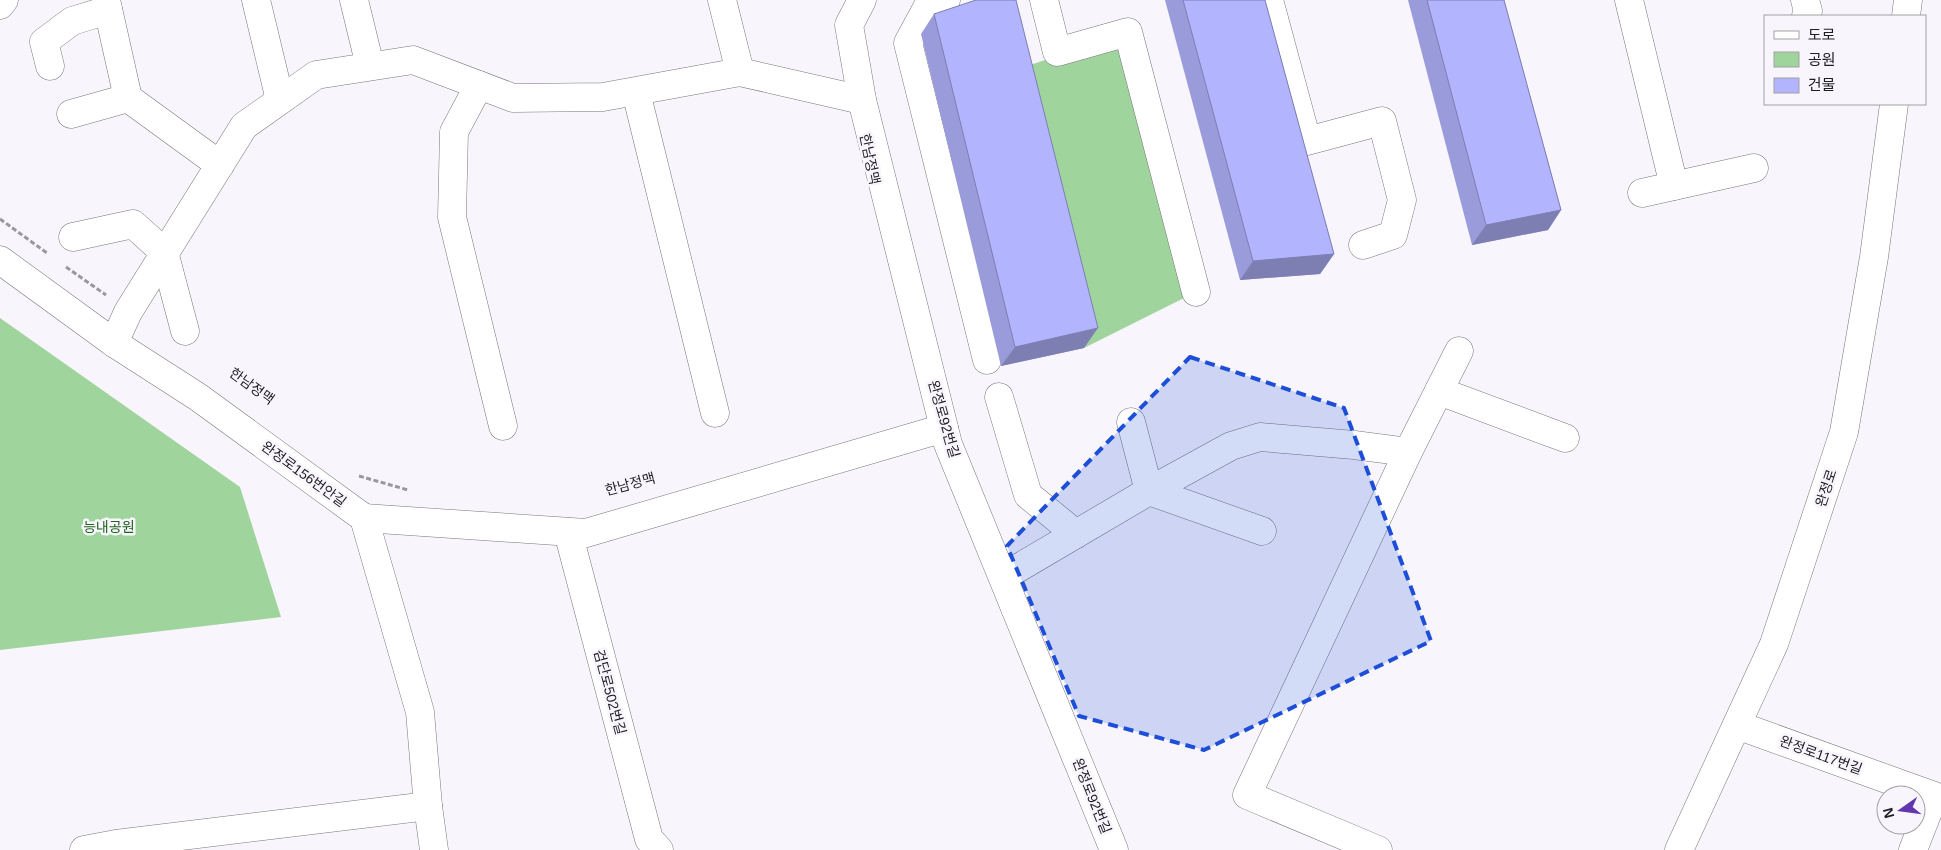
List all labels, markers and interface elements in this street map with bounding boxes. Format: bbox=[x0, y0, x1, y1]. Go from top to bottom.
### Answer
legend bbox=[1764, 15, 1926, 105]
text: 도로 bbox=[1808, 26, 1836, 43]
text: 공원 bbox=[1808, 51, 1836, 68]
text: 건물 bbox=[1808, 76, 1836, 93]
street label: 한남정맥 bbox=[857, 132, 883, 186]
street label: 한남정맥 bbox=[226, 364, 278, 408]
street label: 완정로92번길 bbox=[925, 378, 963, 460]
street label: 완정로156번안길 bbox=[259, 438, 349, 510]
street label: 완정로 bbox=[1812, 467, 1840, 509]
street label: 한남정맥 bbox=[603, 470, 657, 498]
park label: 능내공원 bbox=[83, 519, 135, 535]
street label: 검단로502번길 bbox=[591, 648, 629, 736]
street label: 완정로117번길 bbox=[1778, 733, 1864, 777]
street label: 완정로92번길 bbox=[1070, 756, 1114, 836]
north arrow bbox=[1876, 785, 1926, 835]
text: N bbox=[1879, 806, 1897, 820]

